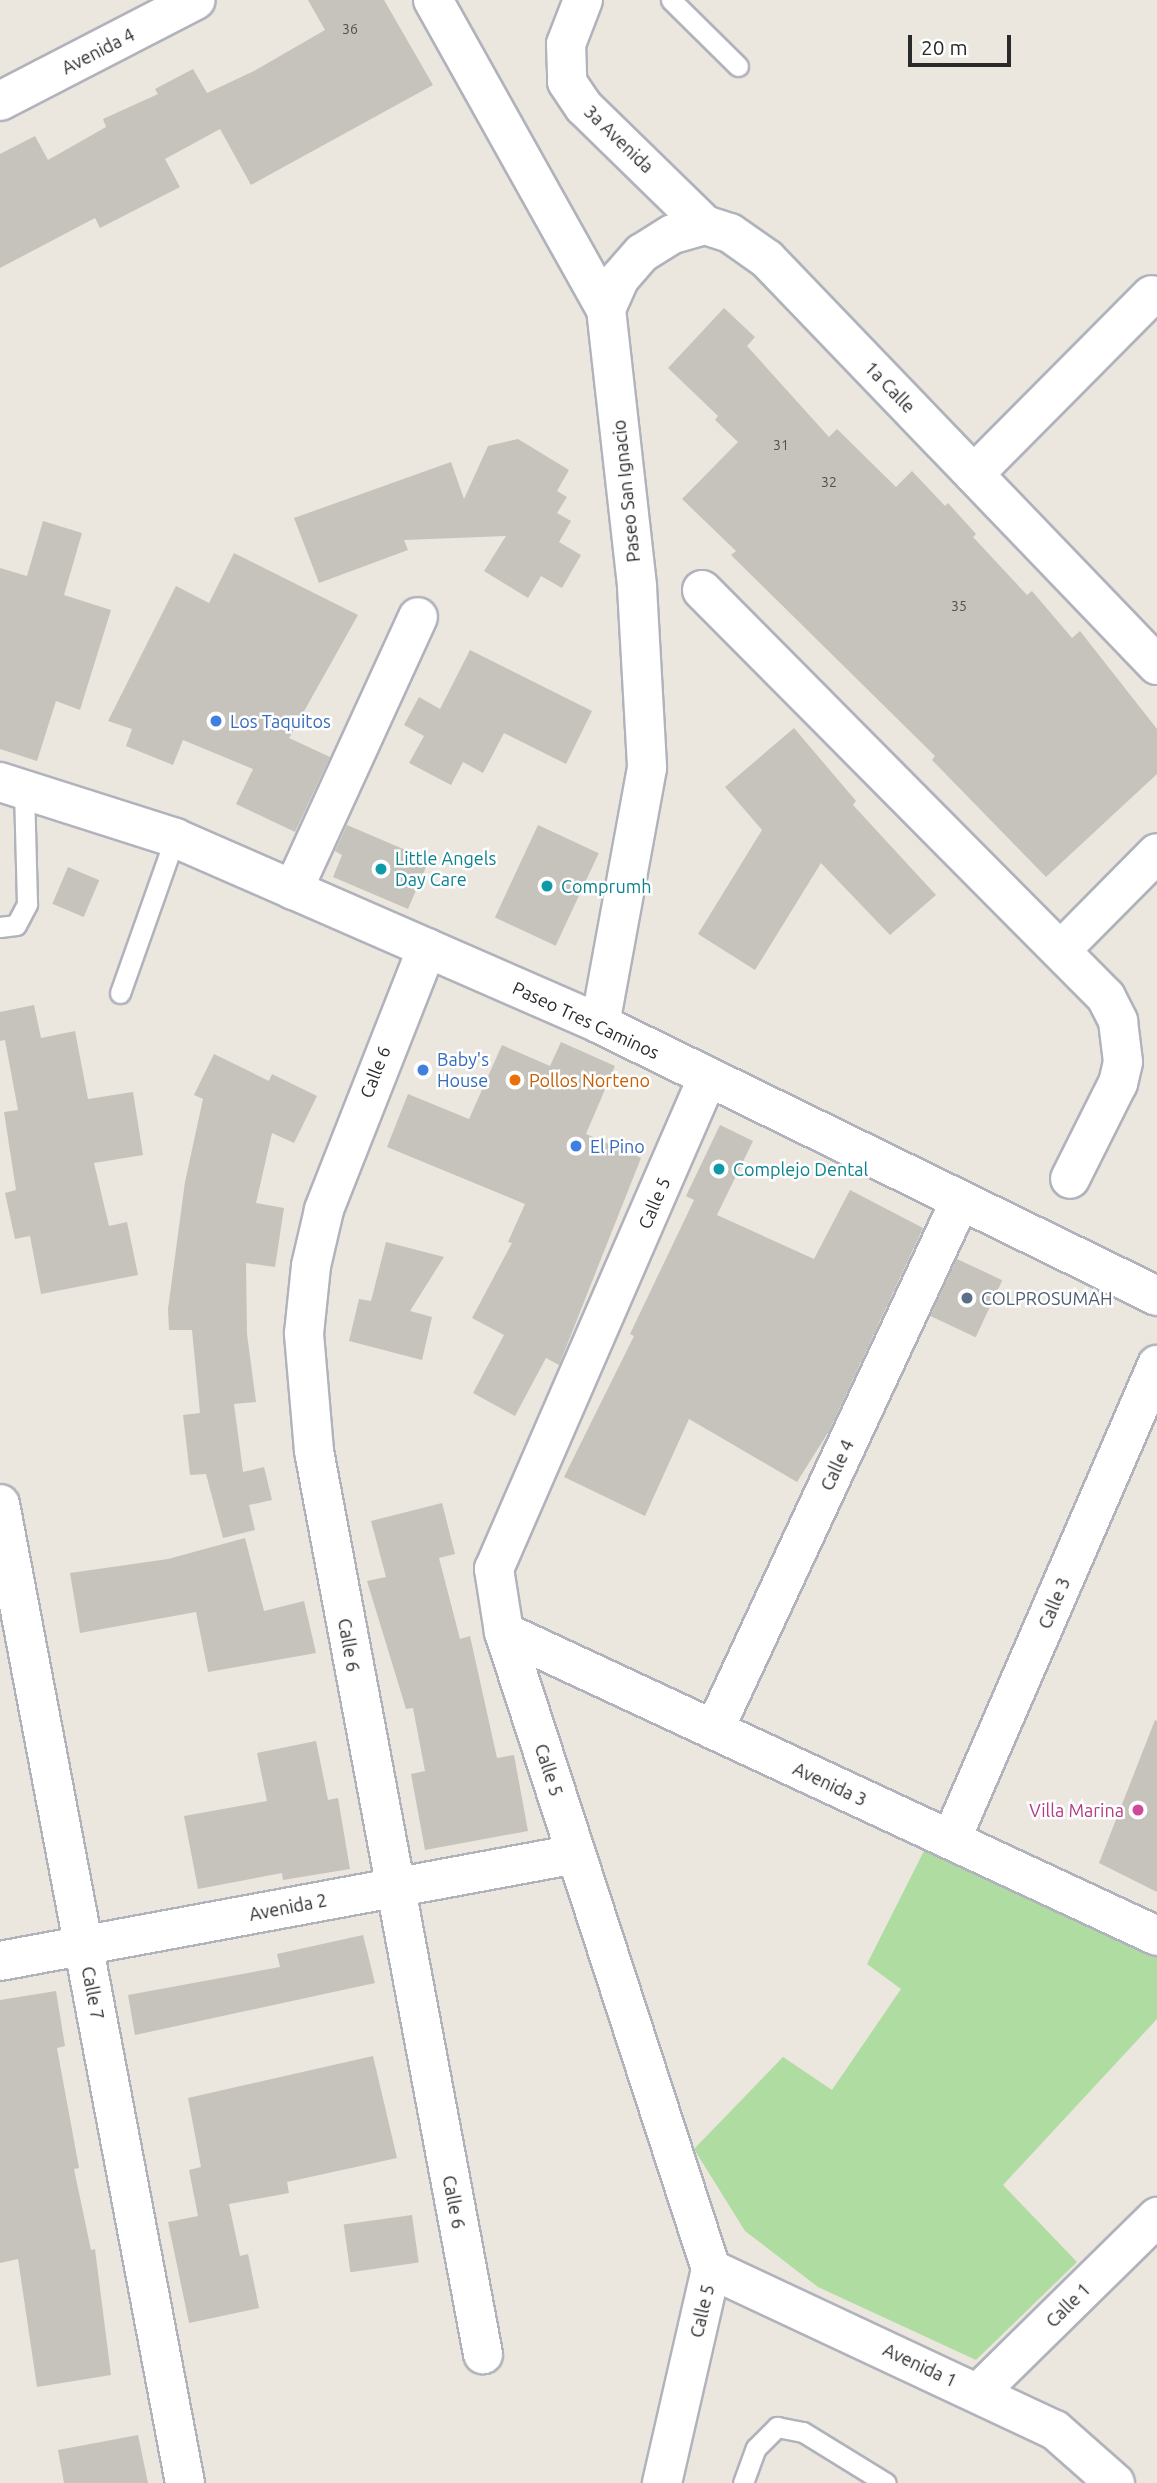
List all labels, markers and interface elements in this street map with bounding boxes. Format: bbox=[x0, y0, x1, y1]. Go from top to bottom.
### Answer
house number: 36 bbox=[342, 21, 358, 37]
scale bar bbox=[912, 21, 1015, 65]
street label: Avenida 4 bbox=[58, 23, 138, 79]
text: 20 m bbox=[921, 35, 968, 59]
street label: 3a Avenida bbox=[580, 101, 658, 177]
street label: 1a Calle bbox=[860, 357, 920, 417]
street label: Paseo San Ignacio bbox=[608, 419, 644, 563]
house number: 31 bbox=[773, 437, 789, 453]
house number: 32 bbox=[821, 474, 837, 490]
house number: 35 bbox=[951, 598, 967, 614]
place label: Los Taquitos bbox=[230, 710, 331, 732]
marker: Los Taquitos bbox=[208, 713, 224, 729]
place label: Little Angels Day Care bbox=[395, 848, 496, 890]
marker: Little Angels Day Care bbox=[373, 861, 389, 877]
place label: Comprumh bbox=[561, 875, 652, 897]
marker: Comprumh bbox=[539, 878, 555, 894]
street label: Paseo Tres Caminos bbox=[509, 977, 663, 1063]
street label: Calle 6 bbox=[355, 1043, 395, 1101]
place label: Baby's House bbox=[437, 1049, 489, 1092]
marker: Baby's House bbox=[415, 1062, 431, 1078]
place label: Pollos Norteno bbox=[529, 1069, 650, 1091]
marker: Pollos Norteno bbox=[507, 1072, 523, 1088]
place label: El Pino bbox=[590, 1135, 645, 1157]
marker: El Pino bbox=[568, 1138, 584, 1154]
place label: Complejo Dental bbox=[733, 1158, 868, 1180]
marker: Complejo Dental bbox=[711, 1161, 727, 1177]
street label: Calle 5 bbox=[634, 1174, 674, 1232]
place label: COLPROSUMAH bbox=[981, 1287, 1113, 1309]
marker: COLPROSUMAH bbox=[959, 1290, 975, 1306]
street label: Calle 4 bbox=[816, 1436, 858, 1494]
street label: Calle 3 bbox=[1034, 1574, 1074, 1632]
street label: Calle 6 bbox=[334, 1617, 364, 1673]
street label: Calle 5 bbox=[530, 1741, 568, 1799]
street label: Avenida 3 bbox=[790, 1758, 870, 1810]
place label: Villa Marina bbox=[1029, 1799, 1124, 1821]
marker: Villa Marina bbox=[1130, 1802, 1146, 1818]
street label: Avenida 2 bbox=[247, 1889, 329, 1925]
street label: Calle 7 bbox=[77, 1964, 109, 2022]
street label: Calle 6 bbox=[438, 2173, 470, 2231]
street label: Calle 1 bbox=[1041, 2278, 1095, 2332]
street label: Calle 5 bbox=[685, 2282, 719, 2340]
street label: Avenida 1 bbox=[880, 2339, 960, 2391]

